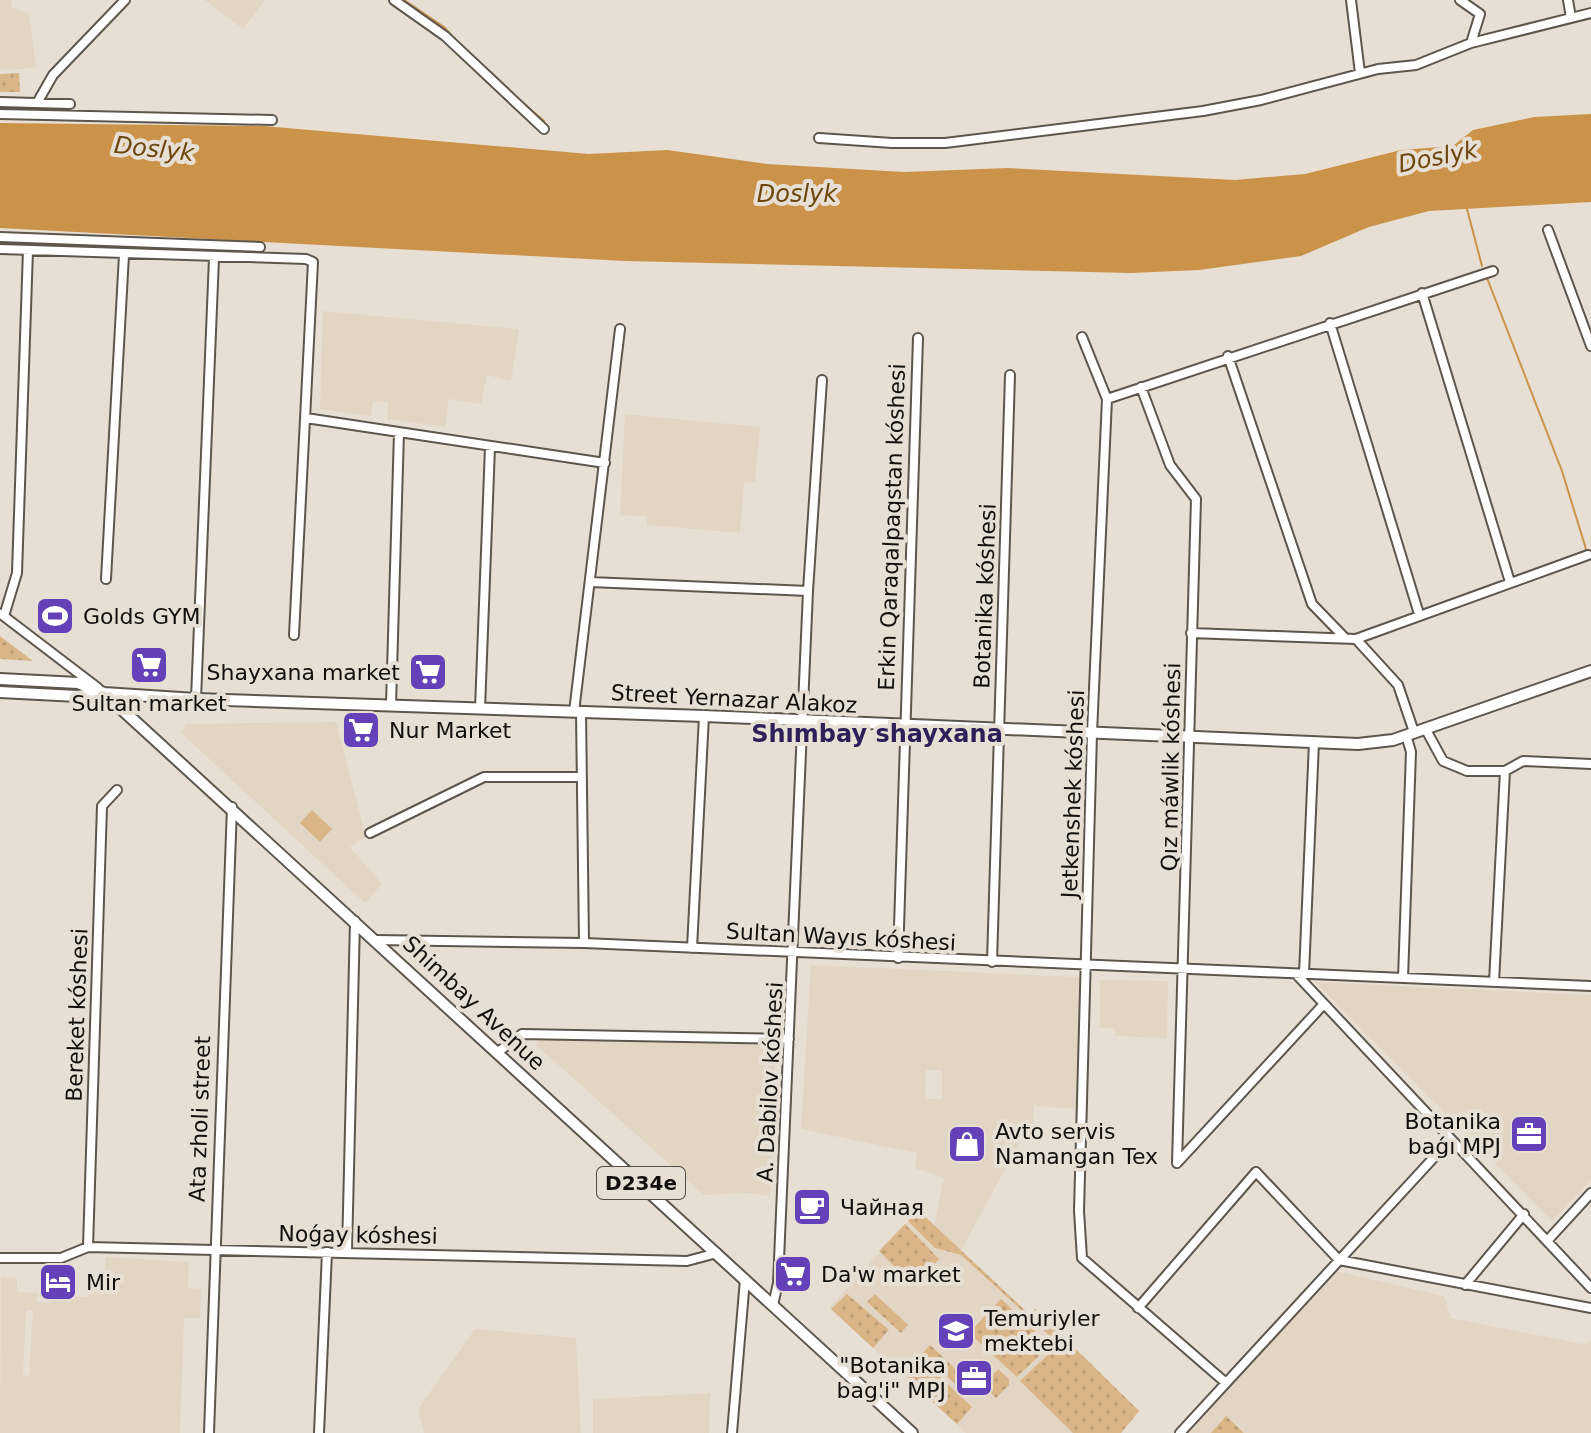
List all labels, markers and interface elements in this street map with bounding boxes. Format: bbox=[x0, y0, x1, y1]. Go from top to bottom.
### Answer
water label: Doslyk bbox=[113, 131, 197, 167]
water label: Doslyk bbox=[1396, 135, 1481, 178]
water label: Doslyk bbox=[757, 180, 838, 208]
street label: Erkin Qaraqalpaqstan kóshesi bbox=[874, 363, 910, 691]
street label: Botanika kóshesi bbox=[969, 503, 1001, 689]
sports icon: Golds GYM bbox=[34, 595, 76, 637]
place label: Golds GYM bbox=[83, 604, 200, 629]
supermarket icon: Sultan market bbox=[128, 644, 170, 686]
supermarket icon: Shayxana market bbox=[407, 651, 449, 693]
place label: Shayxana market bbox=[207, 660, 400, 685]
street label: Qız máwlik kóshesi bbox=[1157, 662, 1185, 872]
street label: Street Yernazar Alakoz bbox=[610, 680, 858, 718]
street label: Jetkenshek kóshesi bbox=[1057, 689, 1089, 901]
place label: Sultan market bbox=[71, 691, 227, 716]
supermarket icon: Nur Market bbox=[340, 709, 382, 751]
place label: Nur Market bbox=[389, 718, 511, 743]
district label: Shımbay shayxana bbox=[751, 720, 1003, 748]
street label: Sultan Wayıs kóshesi bbox=[725, 918, 957, 956]
street label: Bereket kóshesi bbox=[61, 928, 93, 1102]
street label: Shimbay Avenue bbox=[398, 931, 550, 1075]
street label: A. Dabilov kóshesi bbox=[752, 981, 788, 1183]
street label: Ata zholi street bbox=[185, 1035, 215, 1203]
place label: Botanika baǵı MPJ bbox=[1404, 1109, 1501, 1159]
office icon: Botanika baǵı MPJ bbox=[1508, 1113, 1550, 1155]
place label: Avto servis Namangan Tex bbox=[995, 1119, 1158, 1169]
shop icon: Avto servis Namangan Tex bbox=[946, 1123, 988, 1165]
road number: D234e bbox=[597, 1167, 685, 1199]
cafe icon: Чайная bbox=[791, 1186, 833, 1228]
place label: Чайная bbox=[840, 1195, 924, 1220]
street label: Noǵay kóshesi bbox=[278, 1221, 438, 1249]
supermarket icon: Da'w market bbox=[772, 1253, 814, 1295]
hotel icon: Mir bbox=[37, 1261, 79, 1303]
place label: Da'w market bbox=[821, 1262, 961, 1287]
place label: Mir bbox=[86, 1270, 121, 1295]
place label: Temuriyler mektebi bbox=[983, 1306, 1100, 1356]
school or university icon: Temuriyler mektebi bbox=[935, 1310, 977, 1352]
place label: "Botanika bag'i" MPJ bbox=[837, 1353, 946, 1403]
office icon: "Botanika bag'i" MPJ bbox=[953, 1357, 995, 1399]

